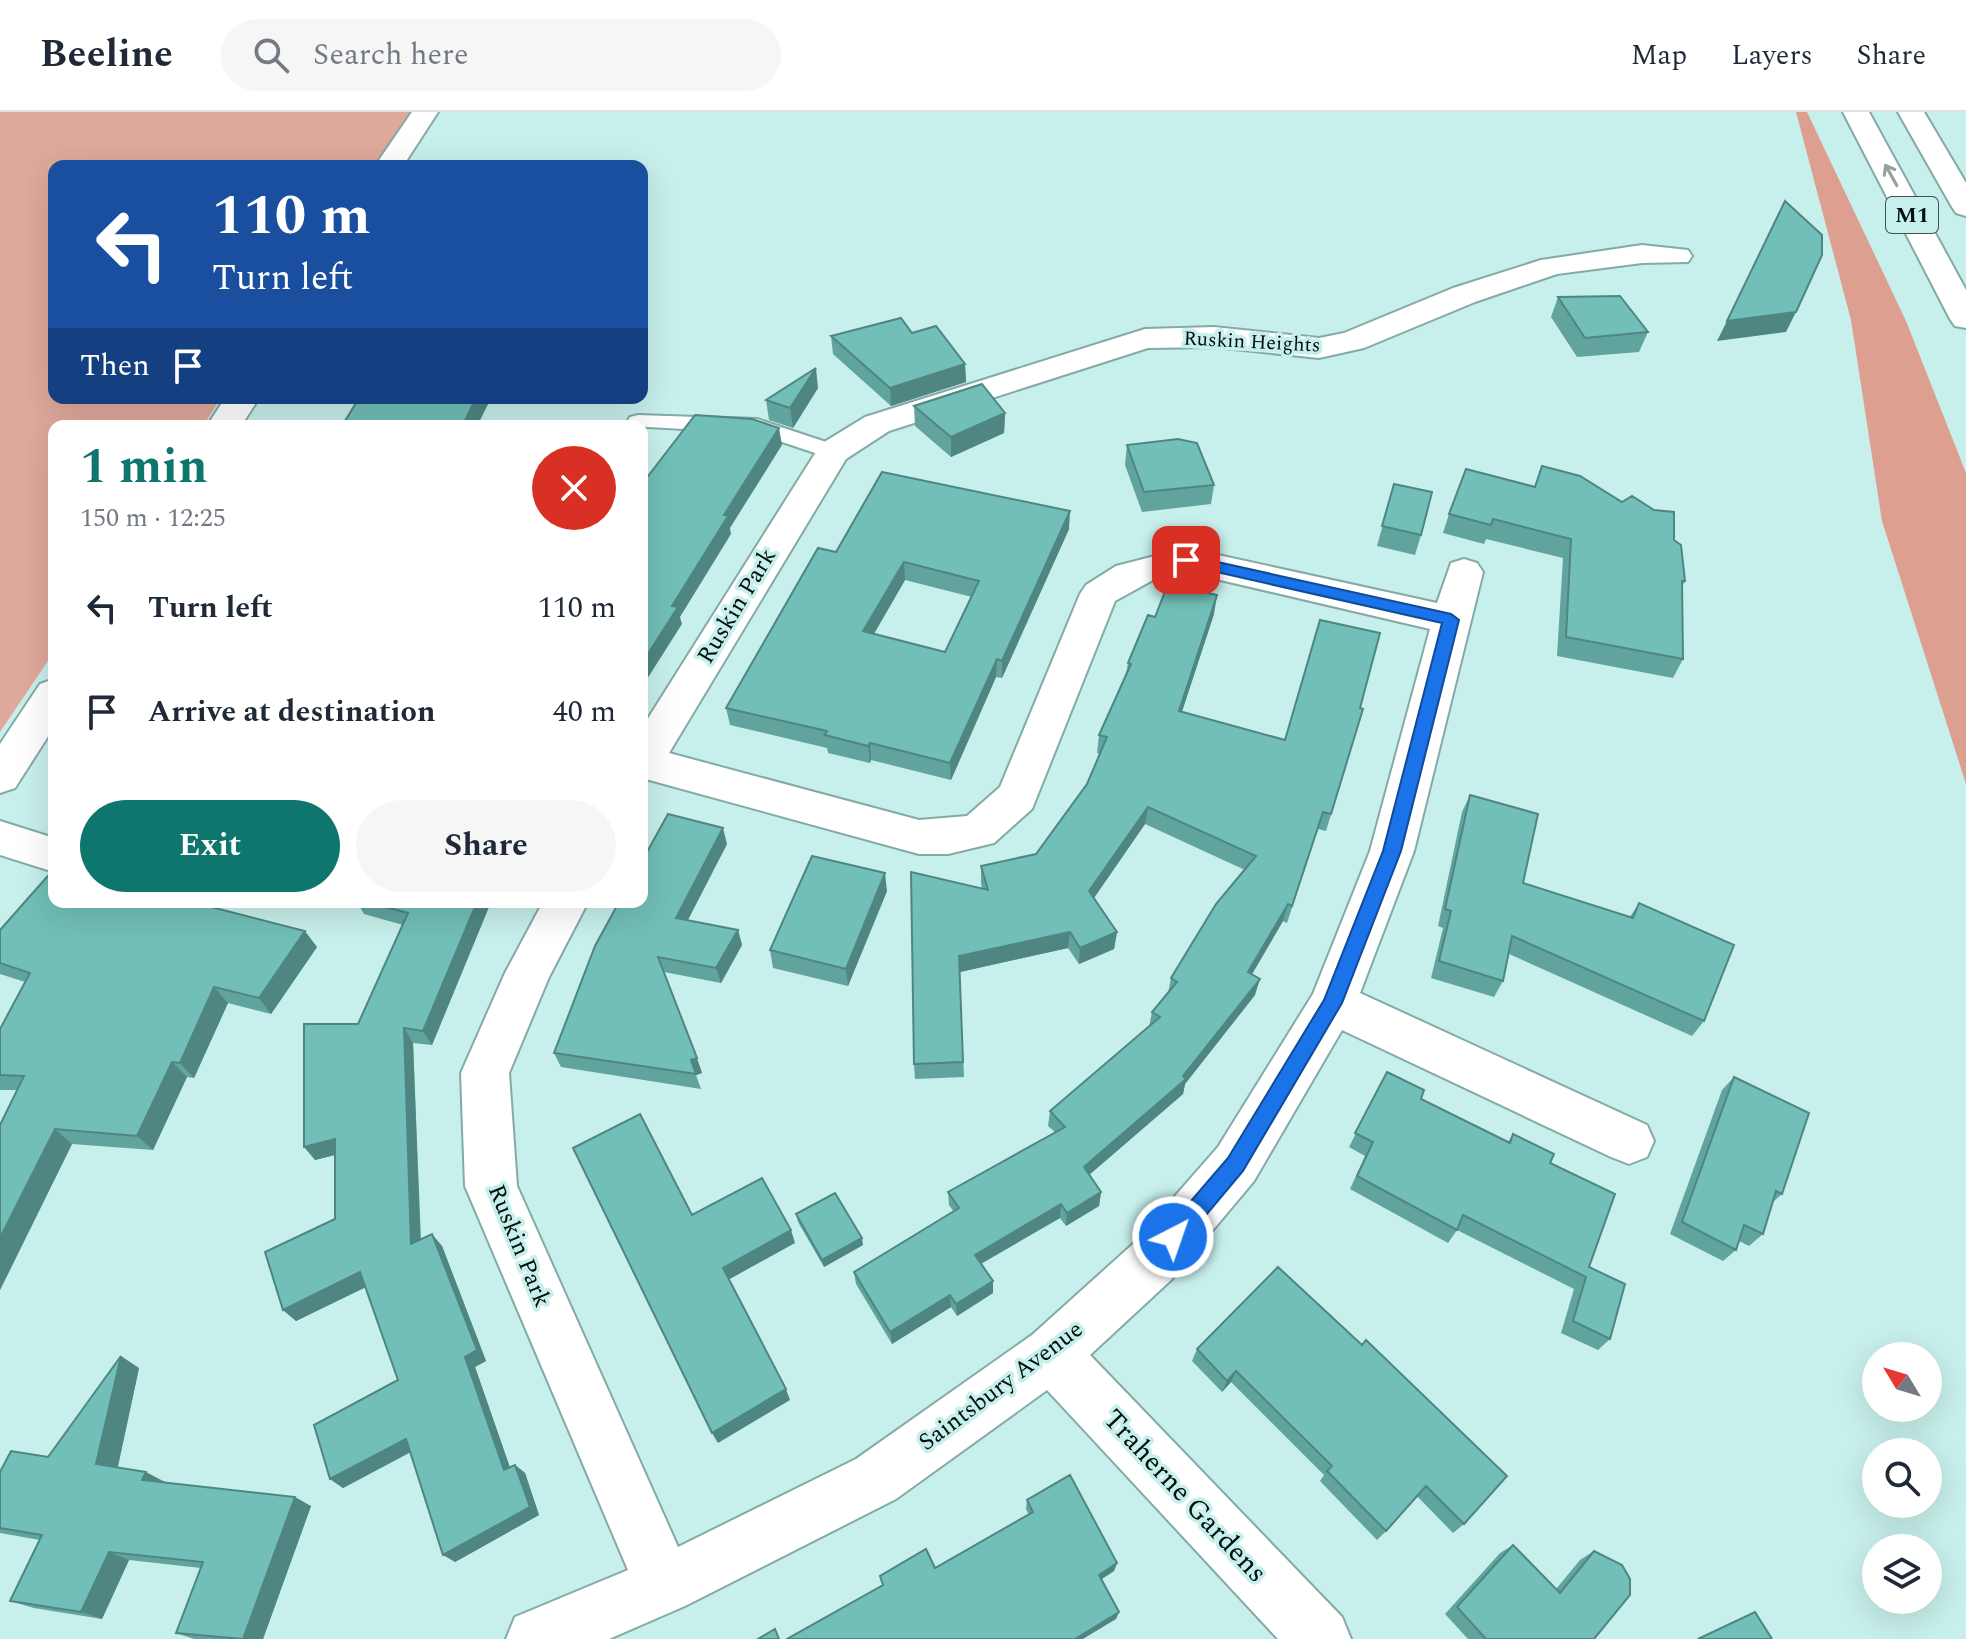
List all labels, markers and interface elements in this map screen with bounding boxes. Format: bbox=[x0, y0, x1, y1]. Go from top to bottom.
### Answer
search box bbox=[221, 19, 781, 91]
text: Beeline bbox=[40, 26, 173, 84]
text: Search here bbox=[313, 32, 469, 78]
icon: search bbox=[249, 33, 293, 77]
text: Map bbox=[1631, 34, 1687, 77]
text: Layers bbox=[1731, 34, 1813, 77]
text: Share bbox=[1857, 34, 1926, 77]
one-way arrow bbox=[1883, 164, 1899, 187]
text: 110 m bbox=[212, 174, 371, 259]
icon: left bbox=[80, 192, 184, 296]
road number: M1 bbox=[1886, 197, 1938, 233]
text: Turn left bbox=[212, 251, 353, 306]
street label: Ruskin Heights bbox=[1183, 323, 1321, 361]
text: Then bbox=[80, 343, 150, 389]
icon: arrive bbox=[166, 344, 210, 388]
text: 1 min bbox=[80, 431, 208, 504]
button: close bbox=[532, 446, 616, 530]
text: 150 m · 12:25 bbox=[80, 498, 226, 538]
pin bbox=[1152, 526, 1220, 594]
icon: arrive bbox=[1164, 538, 1208, 582]
street label: Ruskin Park bbox=[688, 541, 786, 671]
text: Turn left bbox=[148, 585, 273, 631]
text: 110 m bbox=[538, 585, 616, 631]
icon: left bbox=[80, 586, 124, 630]
text: Arrive at destination bbox=[148, 689, 435, 735]
text: 40 m bbox=[553, 689, 616, 735]
icon: arrive bbox=[80, 690, 124, 734]
button: Exit bbox=[80, 800, 340, 892]
button: Share bbox=[356, 800, 616, 892]
street label: Ruskin Park bbox=[478, 1179, 560, 1313]
position arrow bbox=[1131, 1195, 1215, 1279]
street label: Saintsbury Avenue bbox=[911, 1312, 1091, 1460]
north arrow bbox=[1862, 1342, 1942, 1422]
map controls bbox=[1862, 1342, 1942, 1614]
street label: Traherne Gardens bbox=[1093, 1399, 1277, 1593]
button: search bbox=[1862, 1438, 1942, 1518]
button: layers bbox=[1862, 1534, 1942, 1614]

